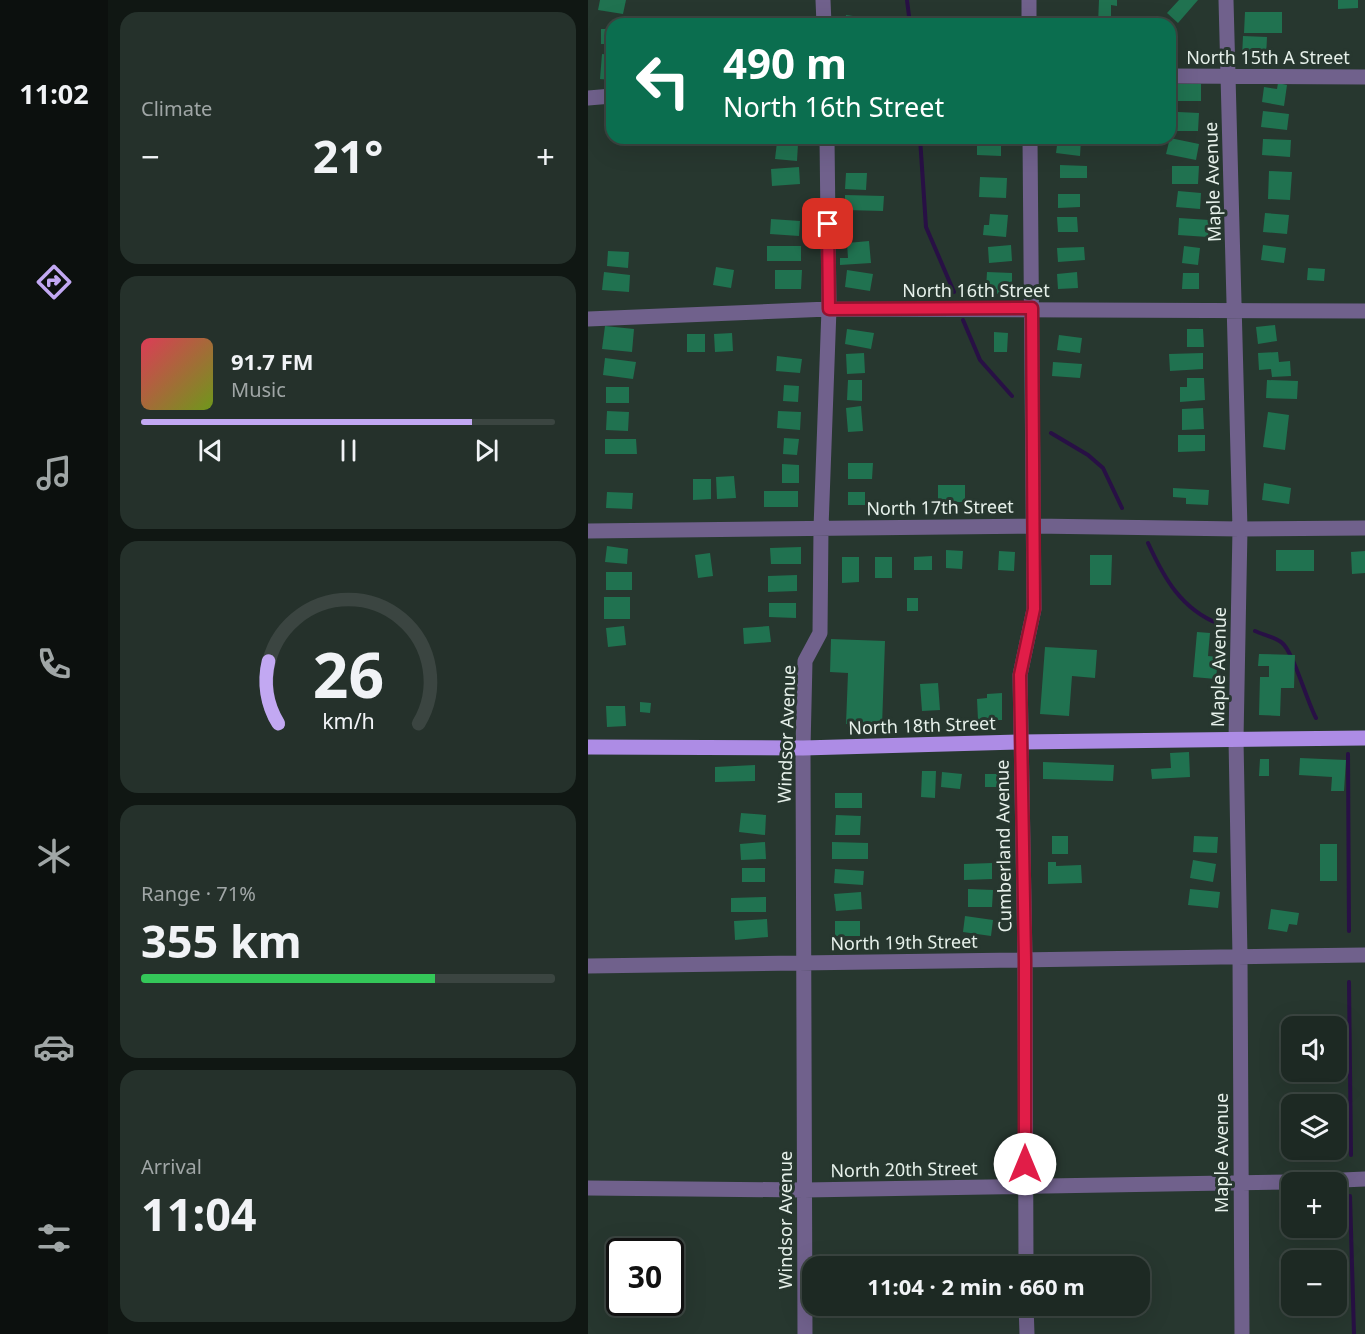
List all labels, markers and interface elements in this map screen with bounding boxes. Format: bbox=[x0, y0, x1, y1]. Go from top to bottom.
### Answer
text: 490 m bbox=[723, 34, 847, 91]
icon: left bbox=[624, 42, 702, 120]
street label: North 15th A Street bbox=[1186, 45, 1350, 69]
text: 11:02 bbox=[19, 75, 89, 112]
text: North 16th Street bbox=[723, 88, 944, 125]
text: Climate bbox=[141, 95, 212, 122]
street label: Maple Avenue bbox=[1198, 122, 1226, 242]
text: 21° bbox=[313, 125, 383, 186]
text: − bbox=[141, 134, 160, 179]
text: + bbox=[536, 134, 555, 179]
pin bbox=[802, 198, 853, 249]
icon: arrive bbox=[811, 207, 844, 240]
icon: directions bbox=[33, 261, 75, 303]
street label: North 16th Street bbox=[902, 278, 1050, 302]
text: 91.7 FM bbox=[231, 346, 313, 376]
text: Music bbox=[231, 376, 286, 403]
icon: previous bbox=[194, 434, 227, 467]
icon: pause bbox=[332, 434, 365, 467]
icon: next bbox=[470, 434, 503, 467]
icon: music bbox=[33, 452, 75, 494]
street label: North 17th Street bbox=[866, 494, 1014, 520]
street label: Maple Avenue bbox=[1205, 607, 1231, 727]
text: 26 bbox=[312, 631, 384, 716]
icon: phone bbox=[33, 643, 75, 685]
street label: Windsor Avenue bbox=[772, 664, 800, 804]
text: km/h bbox=[322, 706, 374, 735]
street label: North 18th Street bbox=[848, 710, 997, 740]
street label: Cumberland Avenue bbox=[989, 759, 1017, 933]
icon: climate bbox=[33, 835, 75, 877]
text: Range · 71% bbox=[141, 880, 256, 907]
text: 355 km bbox=[141, 910, 302, 971]
street label: North 19th Street bbox=[830, 929, 978, 955]
map controls bbox=[1281, 1016, 1347, 1316]
button: sound bbox=[1281, 1016, 1347, 1082]
icon: car bbox=[33, 1026, 75, 1068]
street label: Maple Avenue bbox=[1209, 1093, 1233, 1213]
button: layers bbox=[1281, 1094, 1347, 1160]
position arrow bbox=[993, 1132, 1057, 1196]
street label: Windsor Avenue bbox=[773, 1151, 797, 1289]
text: Arrival bbox=[141, 1153, 202, 1180]
street label: North 20th Street bbox=[830, 1156, 978, 1182]
button: + bbox=[1281, 1172, 1347, 1238]
text: 11:04 bbox=[141, 1183, 257, 1244]
icon: filters bbox=[33, 1217, 75, 1259]
speed limit sign: 30 bbox=[606, 1238, 684, 1316]
button: − bbox=[1281, 1250, 1347, 1316]
text: 11:04 · 2 min · 660 m bbox=[867, 1271, 1085, 1301]

